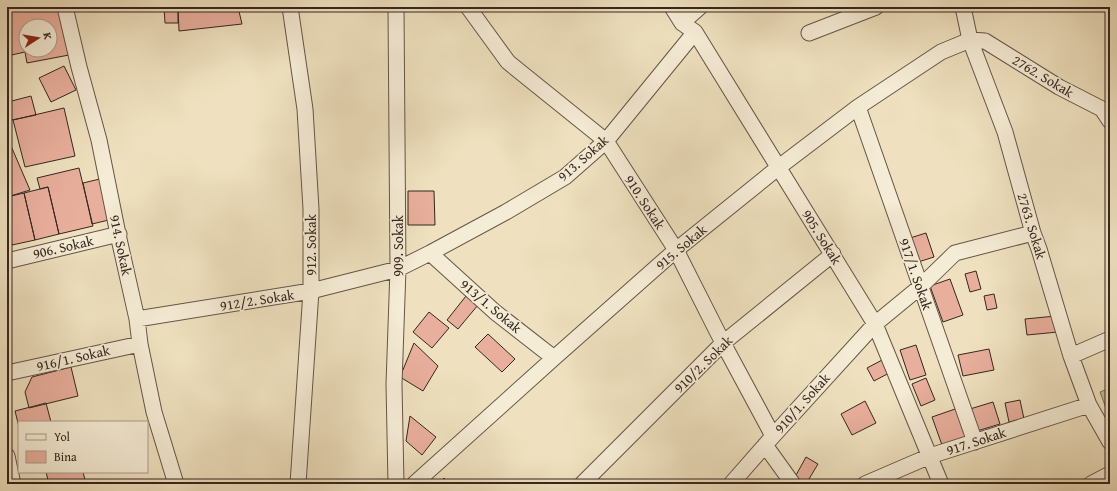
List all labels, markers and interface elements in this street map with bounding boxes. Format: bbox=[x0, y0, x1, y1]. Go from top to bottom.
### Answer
north arrow bbox=[18, 18, 58, 58]
text: K bbox=[39, 31, 56, 41]
street label: 2762. Sokak bbox=[1009, 50, 1078, 103]
street label: 913. Sokak bbox=[553, 130, 613, 186]
street label: 910. Sokak bbox=[620, 171, 671, 234]
street label: 2763. Sokak bbox=[1012, 190, 1052, 262]
street label: 905. Sokak bbox=[797, 206, 847, 269]
street label: 914. Sokak bbox=[105, 213, 137, 278]
street label: 912. Sokak bbox=[301, 213, 321, 276]
street label: 909. Sokak bbox=[388, 214, 408, 277]
street label: 915. Sokak bbox=[651, 219, 712, 274]
street label: 906. Sokak bbox=[31, 230, 96, 264]
street label: 917/1. Sokak bbox=[894, 235, 938, 313]
street label: 913/1. Sokak bbox=[456, 274, 527, 338]
street label: 912/2. Sokak bbox=[218, 284, 296, 316]
street label: 910/2. Sokak bbox=[669, 330, 738, 397]
street label: 916/1. Sokak bbox=[34, 340, 113, 376]
street label: 910/1. Sokak bbox=[770, 368, 835, 438]
legend bbox=[18, 421, 148, 473]
street label: 917. Sokak bbox=[944, 422, 1009, 460]
text: Yol bbox=[54, 428, 71, 445]
text: Bina bbox=[54, 448, 77, 465]

